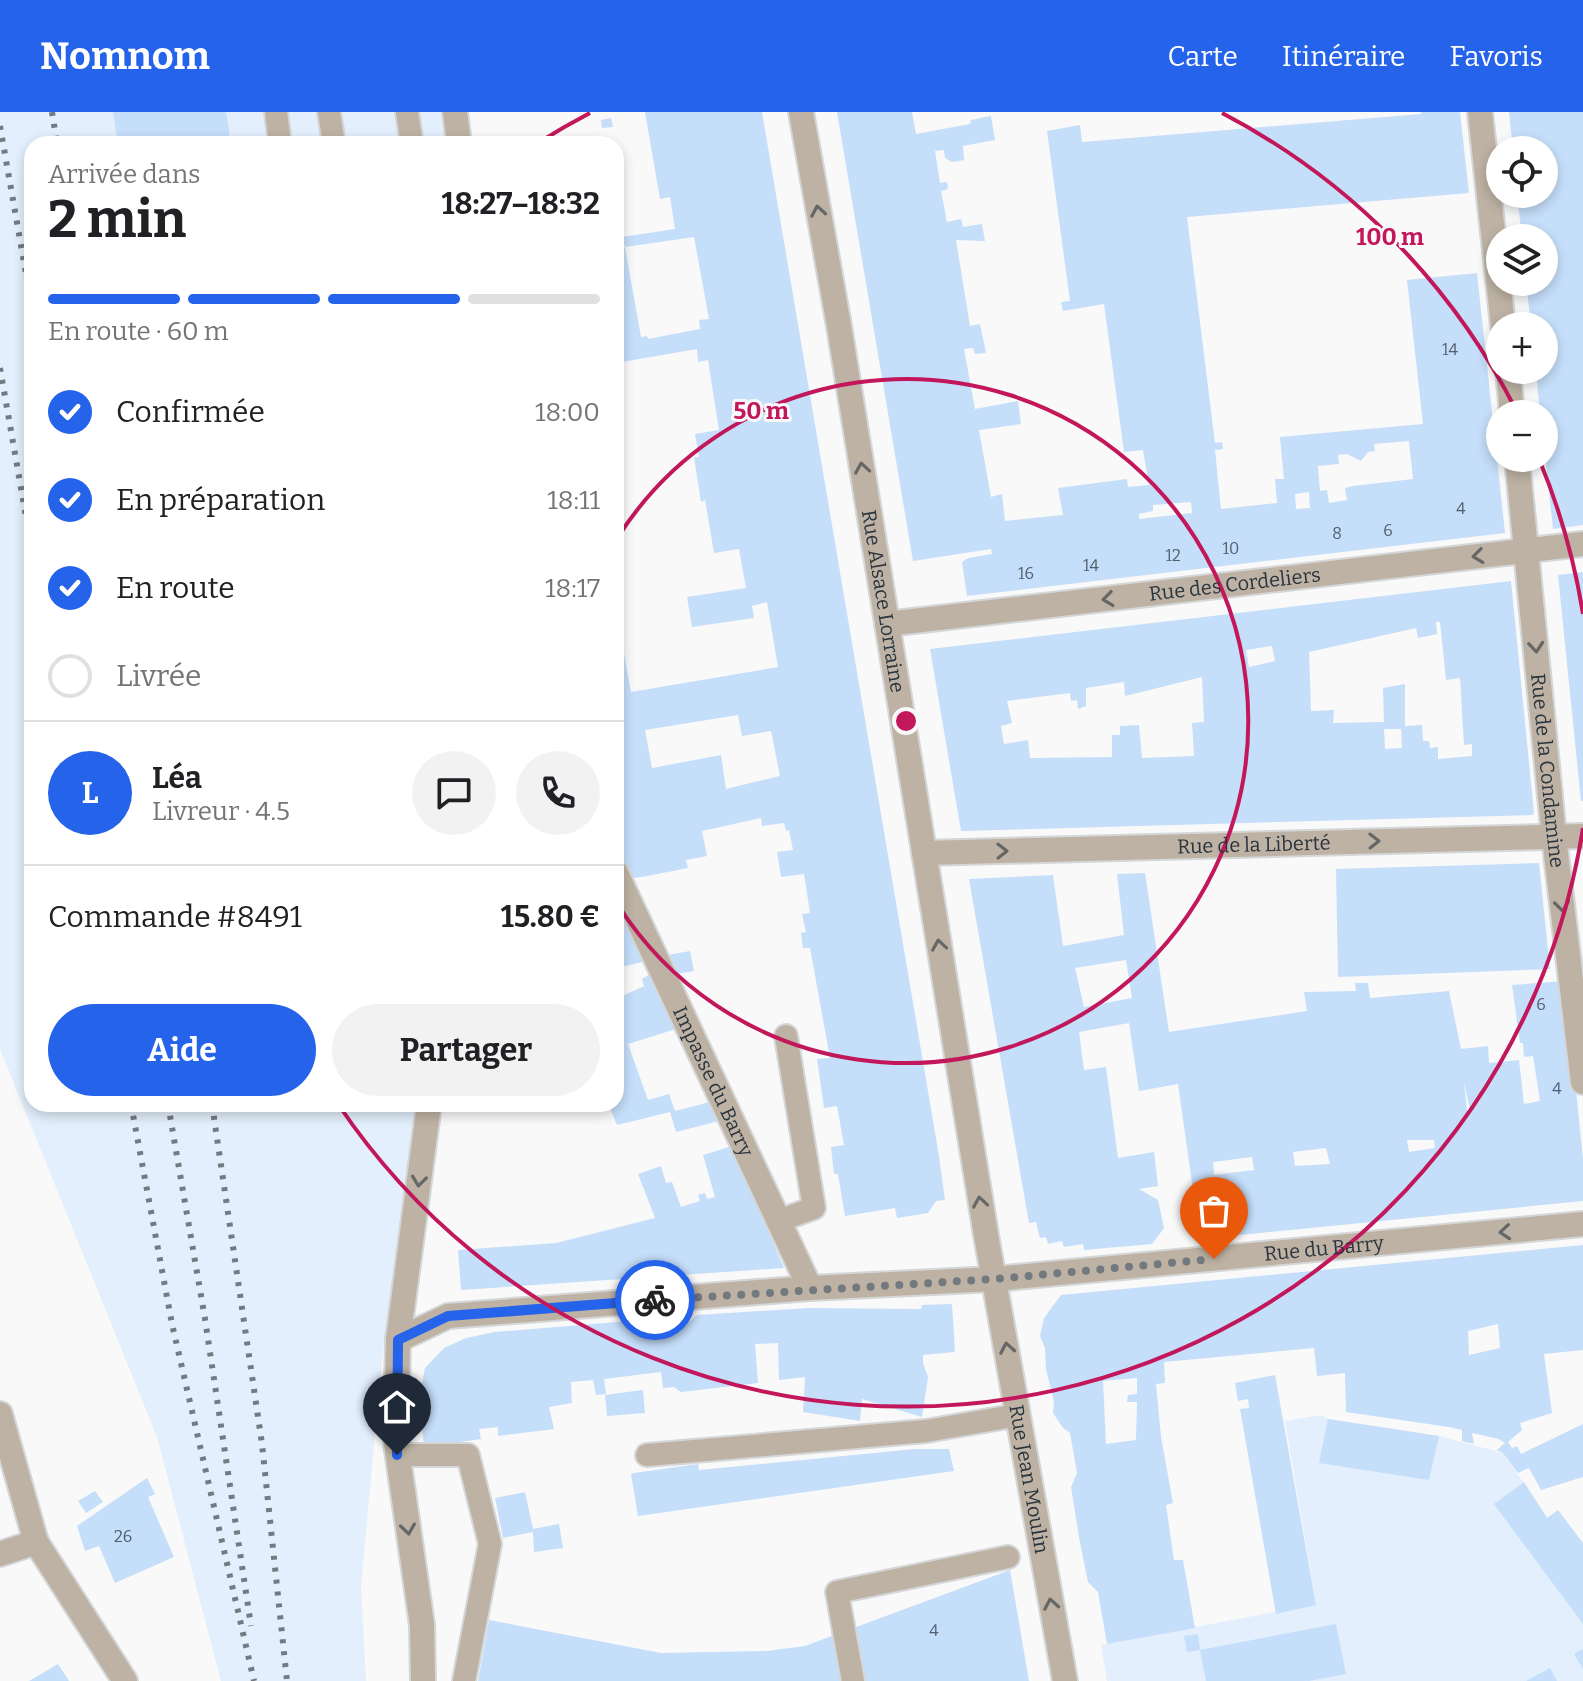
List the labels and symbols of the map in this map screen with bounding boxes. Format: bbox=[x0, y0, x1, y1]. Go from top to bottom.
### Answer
one-way arrow bbox=[811, 204, 828, 218]
text: 100 m bbox=[1356, 223, 1424, 251]
house number: 14 bbox=[1442, 340, 1459, 359]
text: 50 m bbox=[733, 397, 789, 425]
one-way arrow bbox=[854, 461, 871, 474]
house number: 4 bbox=[1456, 499, 1466, 518]
street label: Rue Alsace Lorraine bbox=[857, 508, 910, 694]
house number: 6 bbox=[1383, 521, 1393, 540]
house number: 8 bbox=[1332, 524, 1342, 543]
house number: 10 bbox=[1223, 539, 1239, 558]
house number: 12 bbox=[1165, 546, 1181, 565]
one-way arrow bbox=[1471, 548, 1484, 565]
house number: 14 bbox=[1083, 556, 1100, 575]
street label: Rue des Cordeliers bbox=[1148, 562, 1322, 606]
house number: 16 bbox=[1018, 564, 1034, 583]
one-way arrow bbox=[1101, 590, 1115, 607]
one-way arrow bbox=[1527, 641, 1544, 654]
street label: Rue de la Condamine bbox=[1526, 672, 1570, 869]
centre of rings bbox=[892, 707, 920, 735]
street label: Rue de la Liberté bbox=[1177, 831, 1331, 858]
one-way arrow bbox=[1368, 833, 1381, 850]
one-way arrow bbox=[996, 842, 1009, 860]
one-way arrow bbox=[1554, 900, 1571, 913]
one-way arrow bbox=[931, 938, 948, 952]
house number: 6 bbox=[1536, 995, 1546, 1014]
street label: Impasse du Barry bbox=[668, 1002, 759, 1161]
house number: 4 bbox=[1552, 1079, 1562, 1098]
one-way arrow bbox=[411, 1174, 428, 1188]
pin bbox=[1180, 1177, 1248, 1259]
one-way arrow bbox=[973, 1195, 990, 1209]
one-way arrow bbox=[1498, 1223, 1511, 1240]
street label: Rue du Barry bbox=[1263, 1231, 1385, 1266]
courier bbox=[615, 1260, 695, 1340]
one-way arrow bbox=[999, 1341, 1016, 1355]
pin bbox=[363, 1373, 431, 1455]
street label: Rue Jean Moulin bbox=[1004, 1403, 1054, 1556]
one-way arrow bbox=[399, 1522, 416, 1536]
house number: 26 bbox=[114, 1527, 132, 1546]
one-way arrow bbox=[1044, 1597, 1061, 1611]
house number: 4 bbox=[929, 1621, 939, 1640]

